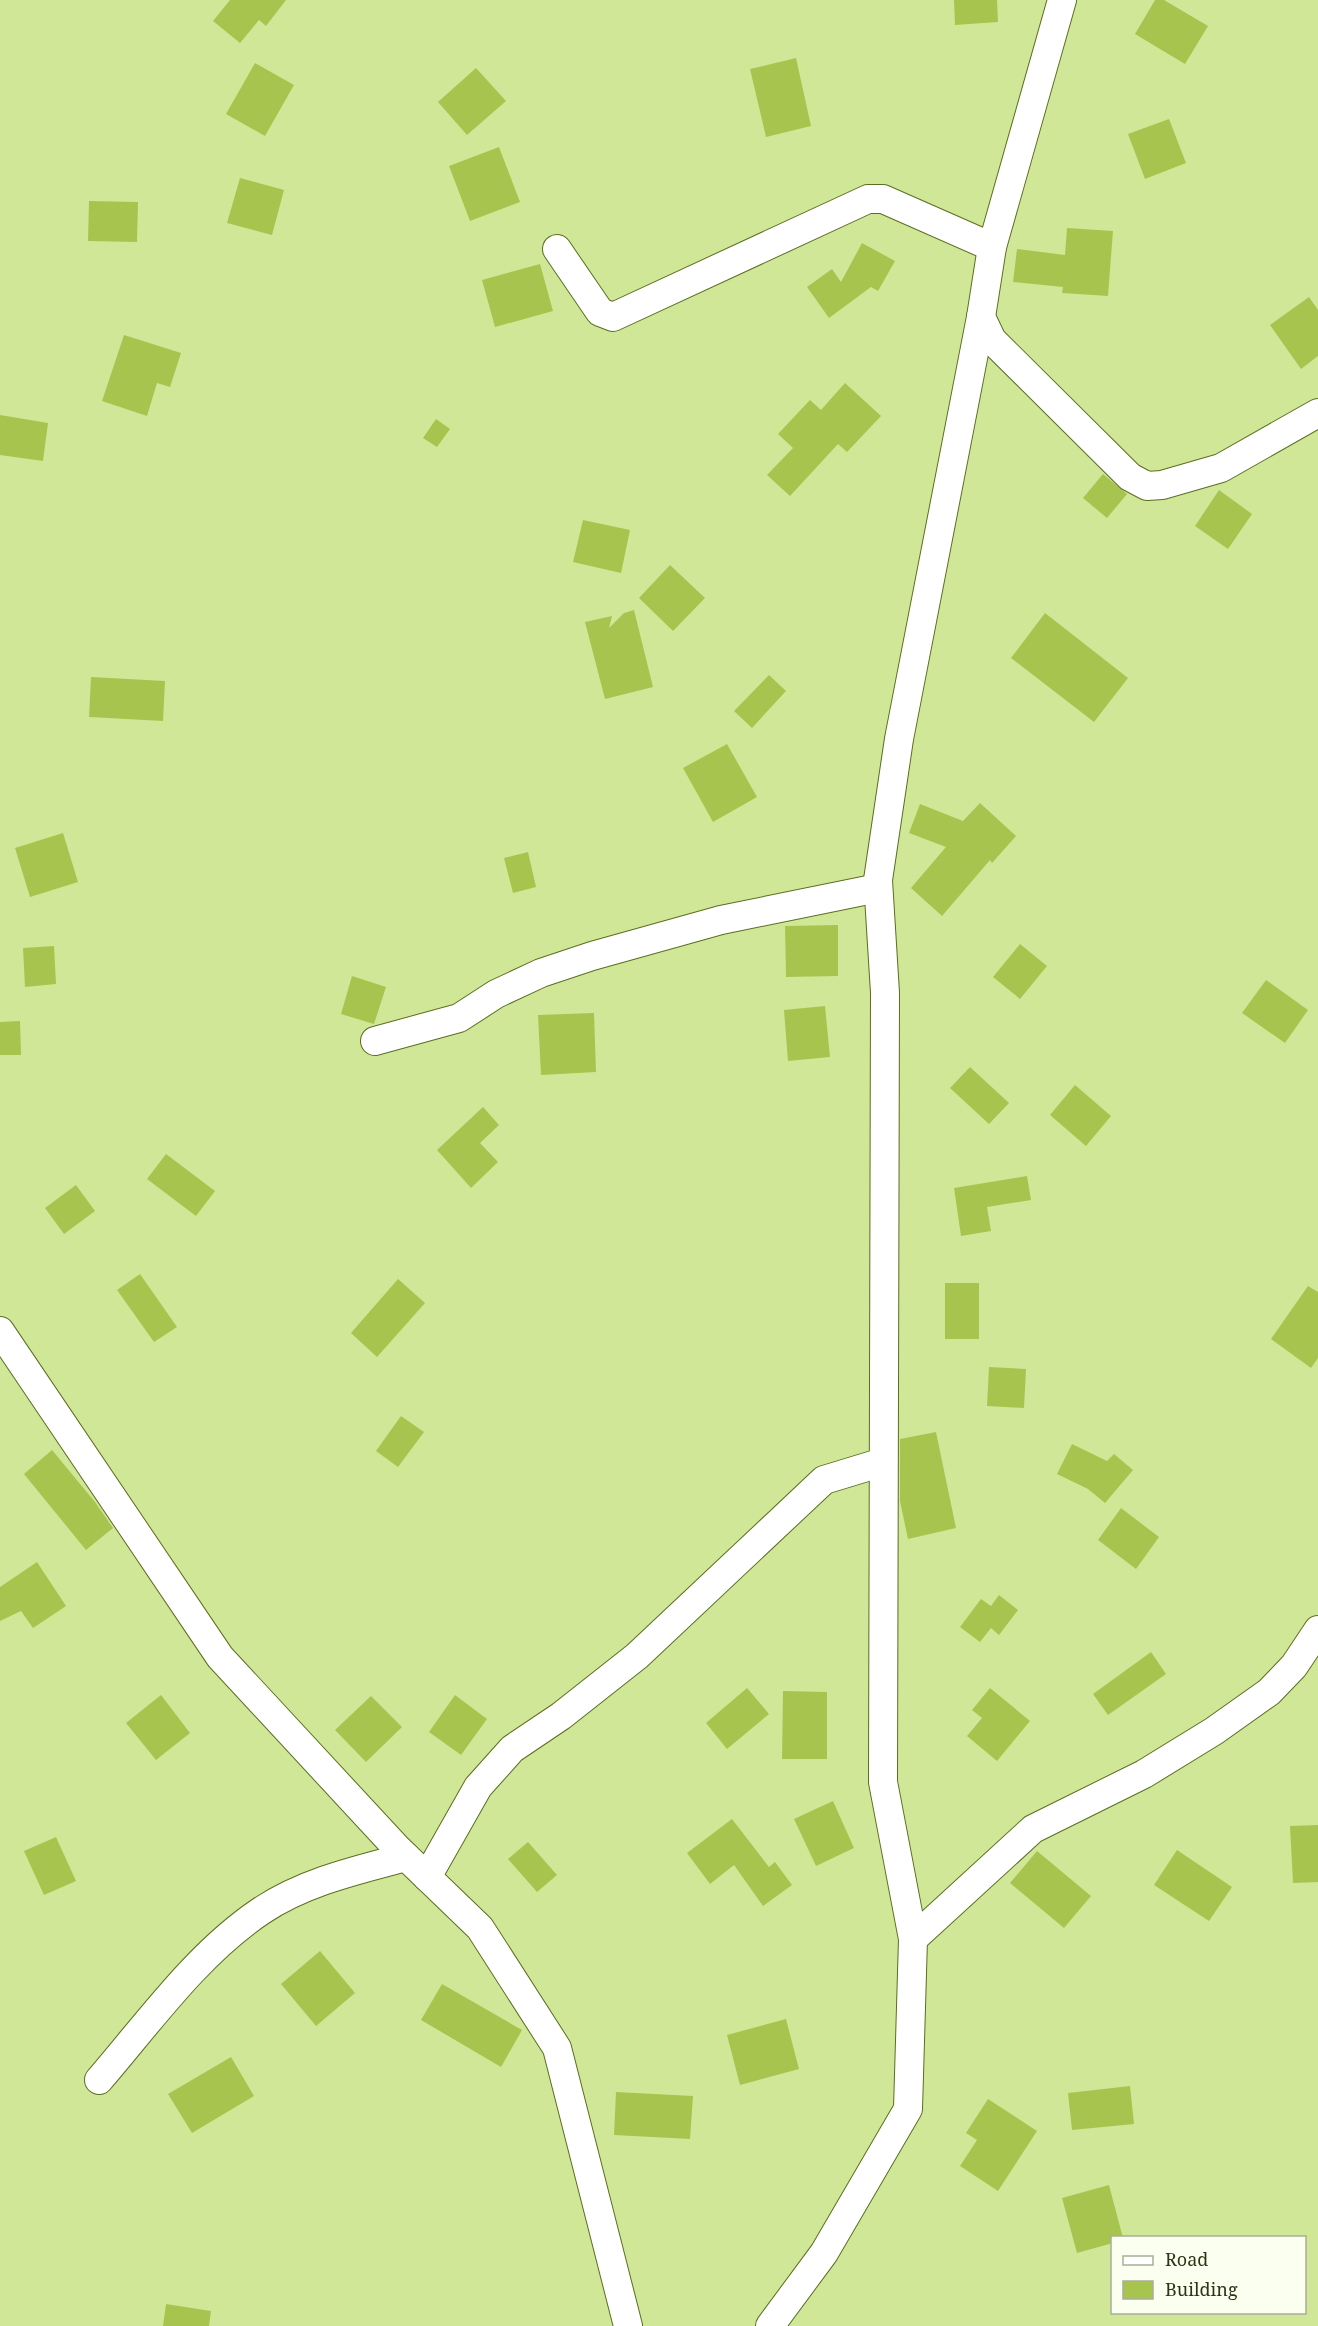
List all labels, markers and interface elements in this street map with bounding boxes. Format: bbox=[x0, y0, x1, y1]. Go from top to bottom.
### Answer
legend bbox=[1111, 2236, 1306, 2314]
text: Road bbox=[1165, 2247, 1208, 2271]
text: Building bbox=[1165, 2277, 1238, 2301]

